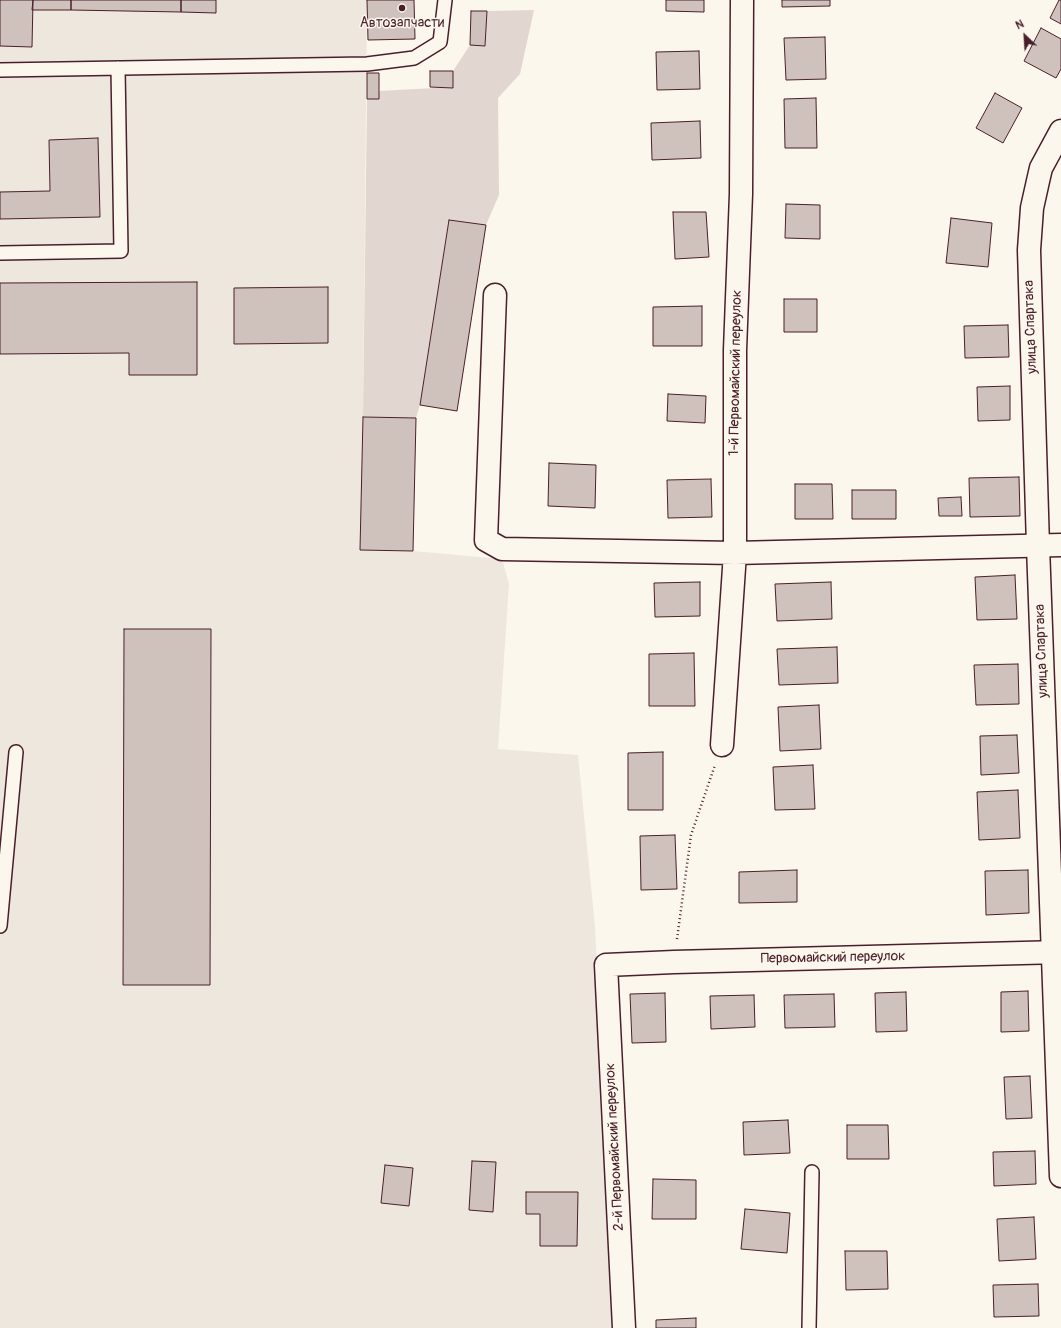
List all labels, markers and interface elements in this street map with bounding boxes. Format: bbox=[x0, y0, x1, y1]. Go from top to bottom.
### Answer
marker: Автозапчасти bbox=[397, 3, 407, 13]
place label: Автозапчасти bbox=[360, 15, 444, 31]
north arrow bbox=[1005, 16, 1045, 56]
text: N bbox=[1014, 17, 1026, 32]
street label: улица Спартака bbox=[1021, 280, 1041, 374]
street label: 1-й Первомайский переулок bbox=[726, 290, 746, 456]
street label: улица Спартака bbox=[1032, 604, 1052, 698]
street label: Первомайский переулок bbox=[761, 948, 905, 968]
street label: 2-й Первомайский переулок bbox=[602, 1063, 628, 1231]

